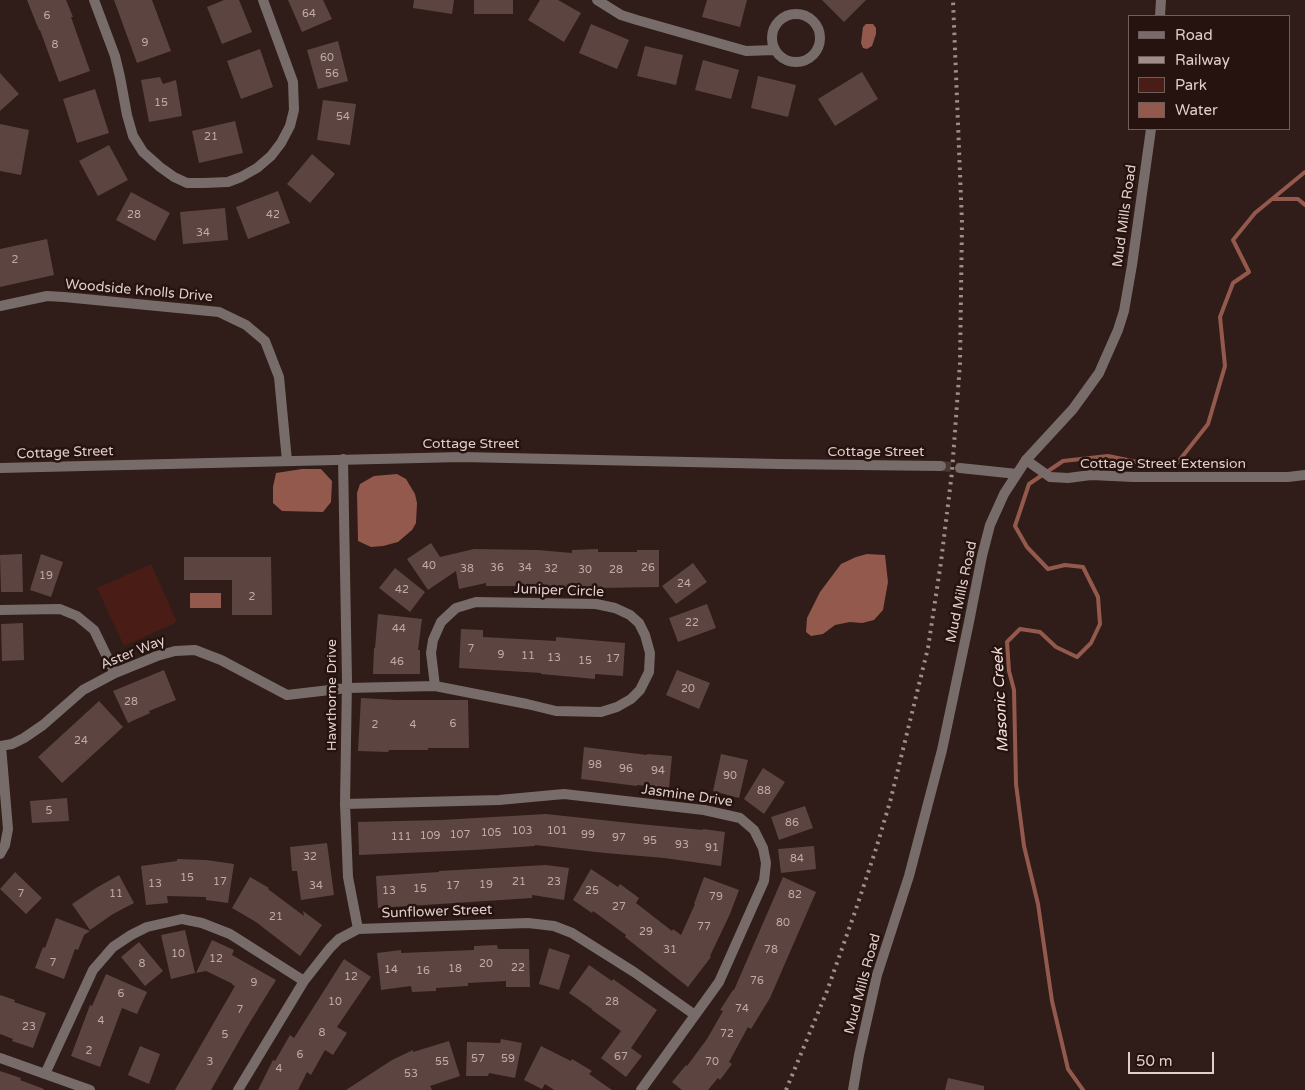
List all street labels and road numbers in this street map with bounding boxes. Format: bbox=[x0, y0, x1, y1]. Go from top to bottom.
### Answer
street label: Mud Mills Road bbox=[1109, 163, 1141, 269]
street label: Woodside Knolls Drive bbox=[64, 276, 214, 306]
street label: Cottage Street bbox=[423, 436, 519, 452]
street label: Cottage Street bbox=[16, 443, 114, 463]
street label: Cottage Street bbox=[828, 444, 924, 460]
street label: Cottage Street Extension bbox=[1080, 456, 1246, 472]
street label: Mud Mills Road bbox=[943, 540, 981, 644]
street label: Juniper Circle bbox=[514, 581, 604, 601]
street label: Aster Way bbox=[98, 632, 168, 674]
street label: Hawthorne Drive bbox=[324, 639, 340, 751]
street label: Jasmine Drive bbox=[640, 781, 734, 811]
street label: Sunflower Street bbox=[381, 902, 493, 922]
street label: Mud Mills Road bbox=[841, 932, 885, 1036]

